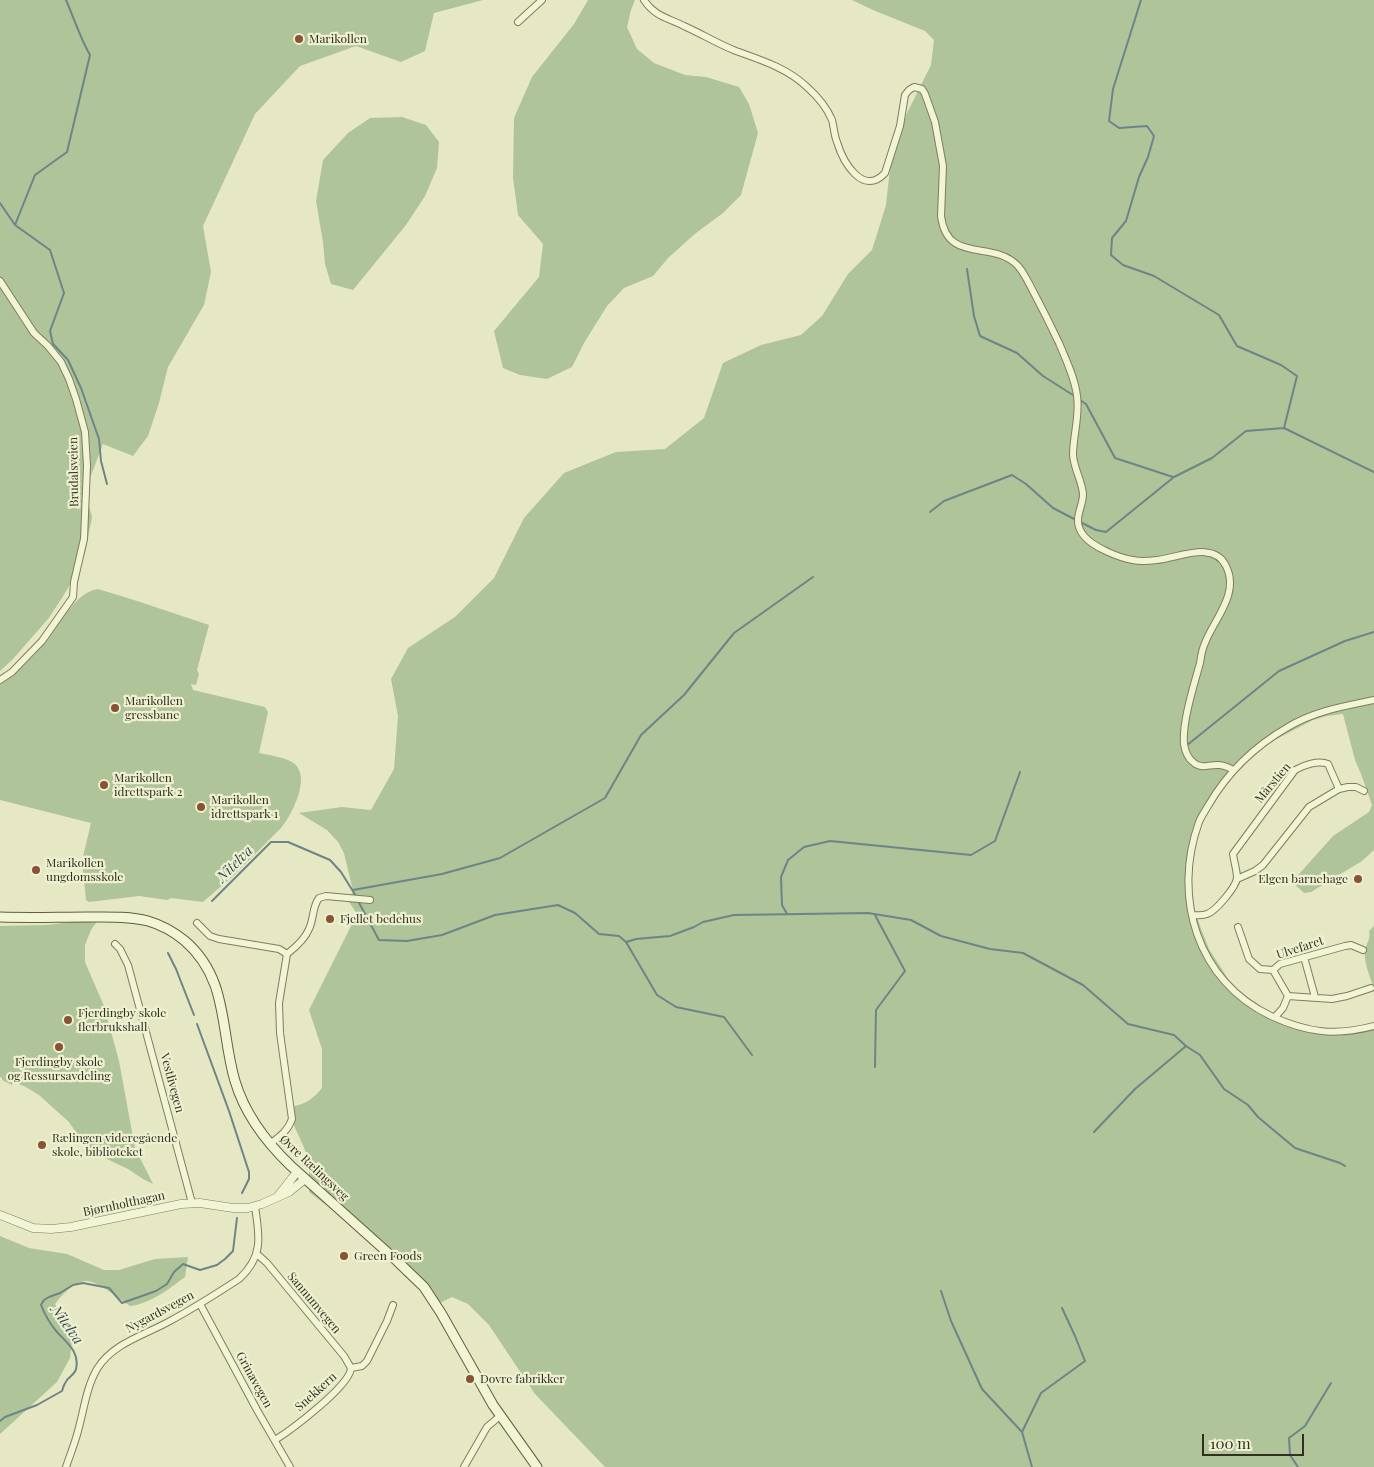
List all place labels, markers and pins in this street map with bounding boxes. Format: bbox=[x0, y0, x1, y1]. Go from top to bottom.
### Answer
place label: Marikollen bbox=[309, 32, 367, 46]
marker: Marikollen bbox=[293, 33, 305, 45]
place label: Marikollen gressbane bbox=[125, 694, 183, 722]
marker: Marikollen gressbane bbox=[109, 702, 121, 714]
place label: Marikollen idrettspark 2 bbox=[114, 771, 182, 799]
marker: Marikollen idrettspark 2 bbox=[98, 779, 110, 791]
place label: Marikollen idrettspark 1 bbox=[211, 793, 278, 821]
marker: Marikollen idrettspark 1 bbox=[195, 801, 207, 813]
place label: Marikollen ungdomsskole bbox=[46, 856, 123, 884]
marker: Marikollen ungdomsskole bbox=[30, 864, 42, 876]
place label: Elgen barnehage bbox=[1258, 872, 1348, 886]
marker: Elgen barnehage bbox=[1352, 873, 1364, 885]
place label: Fjellet bedehus bbox=[340, 912, 421, 926]
marker: Fjellet bedehus bbox=[324, 913, 336, 925]
place label: Fjerdingby skole flerbrukshall bbox=[78, 1006, 166, 1034]
marker: Fjerdingby skole flerbrukshall bbox=[62, 1014, 74, 1026]
marker: Fjerdingby skole og Ressursavdeling bbox=[53, 1041, 65, 1053]
place label: Fjerdingby skole og Ressursavdeling bbox=[7, 1055, 111, 1083]
place label: Rælingen videregående skole, biblioteket bbox=[52, 1131, 177, 1159]
marker: Rælingen videregående skole, biblioteket bbox=[36, 1139, 48, 1151]
place label: Green Foods bbox=[354, 1249, 422, 1263]
marker: Green Foods bbox=[338, 1250, 350, 1262]
place label: Dovre fabrikker bbox=[480, 1372, 565, 1386]
marker: Dovre fabrikker bbox=[464, 1373, 476, 1385]

